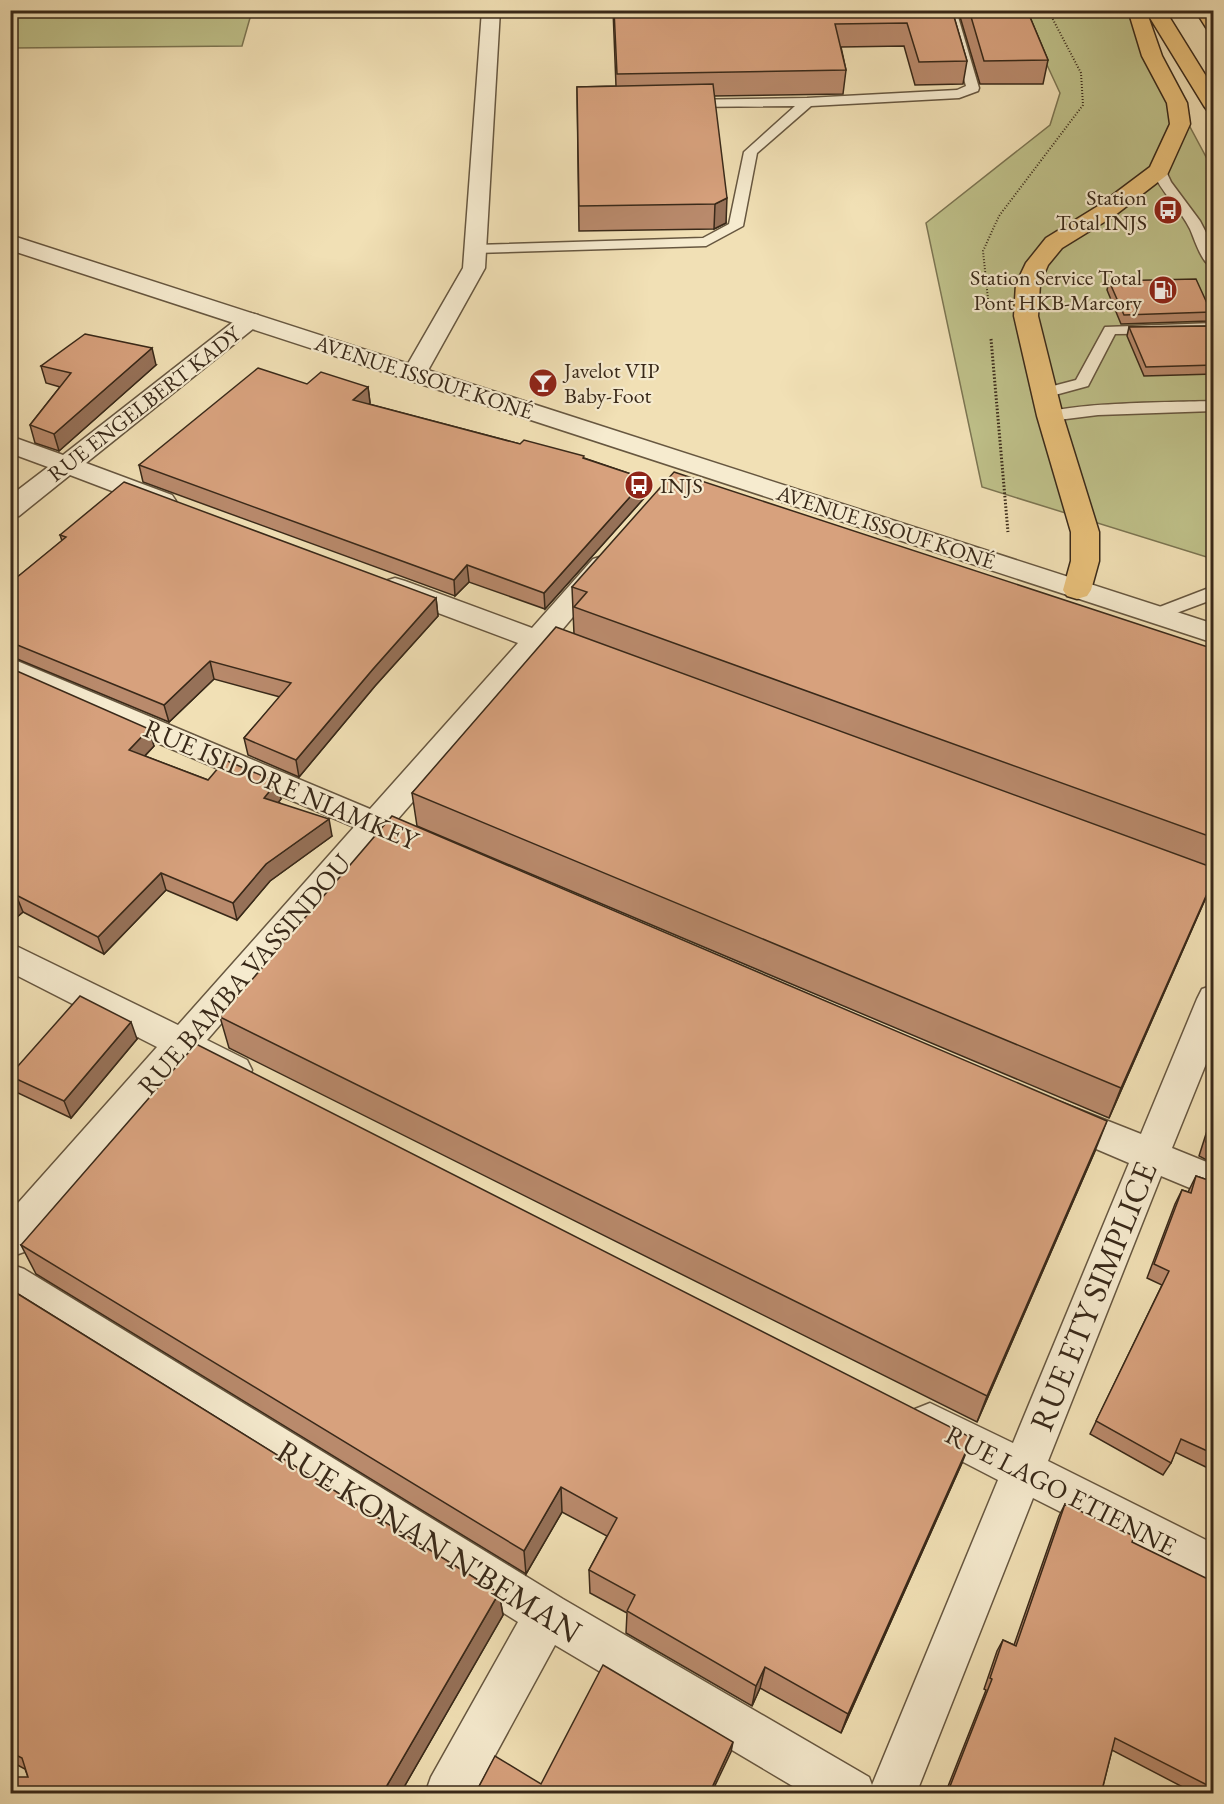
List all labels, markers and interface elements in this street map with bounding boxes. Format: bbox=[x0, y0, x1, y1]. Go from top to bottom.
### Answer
place label: Station Total INJS bbox=[1056, 183, 1147, 237]
bus stop icon: Station Total INJS bbox=[1152, 194, 1184, 226]
place label: Station Service Total Pont HKB-Marcory bbox=[970, 263, 1142, 317]
fuel station icon: Station Service Total Pont HKB-Marcory bbox=[1147, 274, 1179, 306]
street label: RUE ENGELBERT KADY bbox=[42, 319, 247, 488]
street label: AVENUE ISSOUF KONÉ bbox=[310, 328, 537, 426]
place label: Javelot VIP Baby-Foot bbox=[562, 356, 659, 410]
bar icon: Javelot VIP Baby-Foot bbox=[527, 367, 559, 399]
bus stop icon: INJS bbox=[623, 469, 655, 501]
place label: INJS bbox=[660, 471, 703, 500]
street label: AVENUE ISSOUF KONÉ bbox=[772, 478, 999, 576]
street label: RUE ISIDORE NIAMKEY bbox=[139, 710, 425, 858]
street label: RUE BAMBA VASSINDOU bbox=[130, 846, 358, 1102]
street label: RUE ETY SIMPLICE bbox=[1019, 1155, 1167, 1437]
street label: RUE LAGO ETIENNE bbox=[940, 1417, 1182, 1563]
street label: RUE KONAN N'BEMAN bbox=[268, 1430, 590, 1652]

